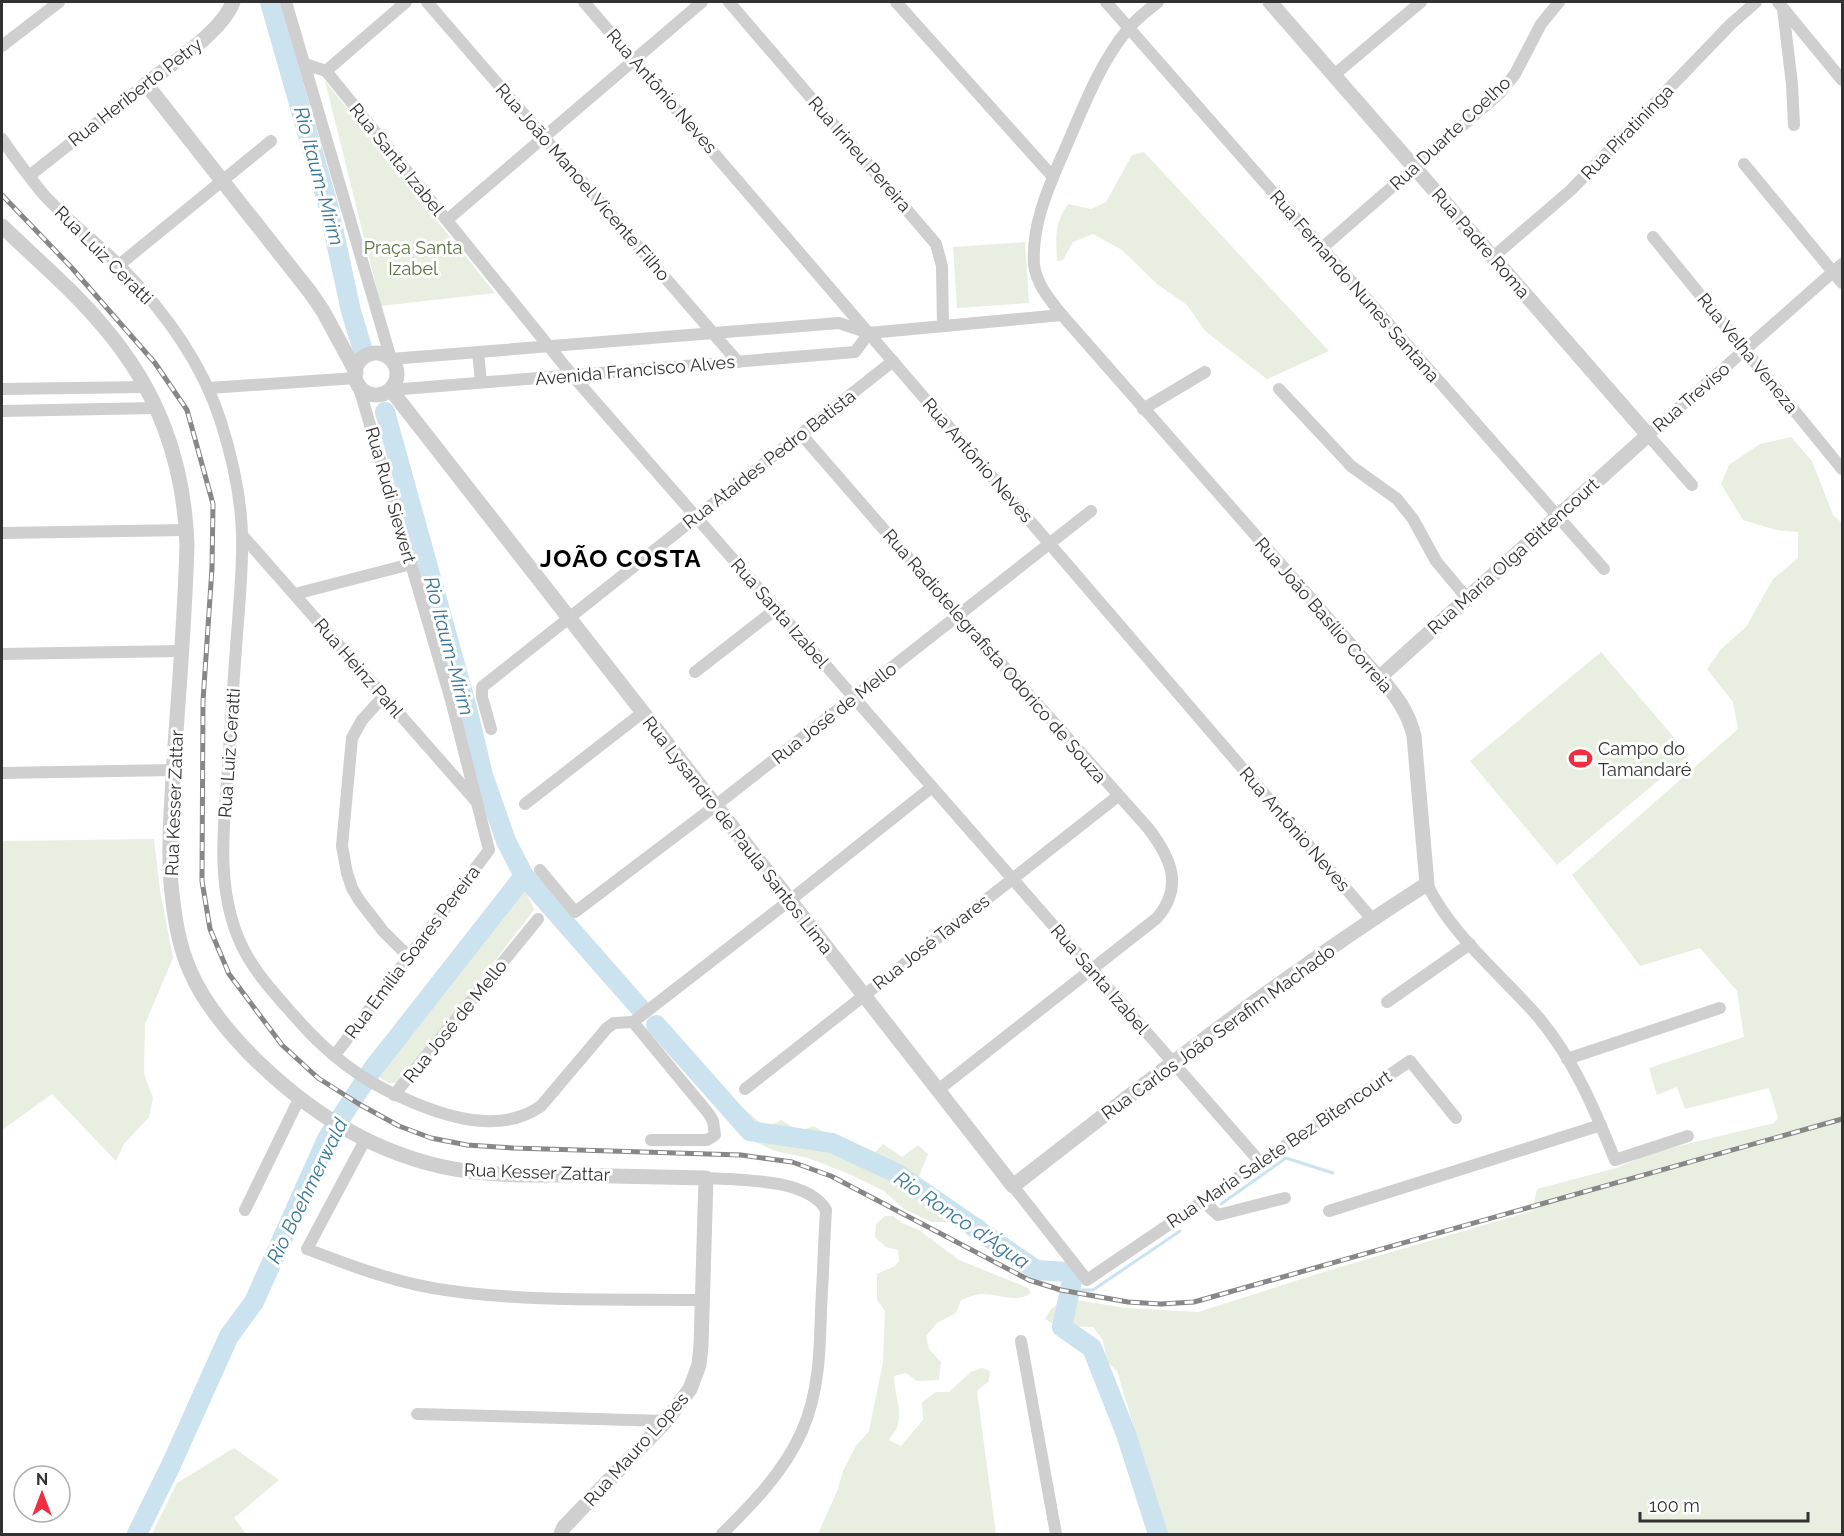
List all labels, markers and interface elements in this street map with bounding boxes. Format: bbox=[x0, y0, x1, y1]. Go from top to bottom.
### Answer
street label: Rua Antônio Neves bbox=[602, 25, 722, 158]
street label: Rua Heriberto Petry bbox=[64, 33, 206, 151]
street label: Rua Duarte Coelho bbox=[1385, 72, 1515, 194]
street label: Rua João Manoel Vicente Filho bbox=[492, 79, 675, 285]
street label: Rua Piratininga bbox=[1576, 80, 1678, 184]
street label: Rua Irineu Pereira bbox=[804, 92, 916, 216]
street label: Rua Santa Izabel bbox=[345, 99, 449, 219]
water label: Rio Itaum-Mirim bbox=[289, 104, 349, 248]
street label: Rua Padre Roma bbox=[1428, 184, 1534, 302]
street label: Rua Fernando Nunes Santana bbox=[1266, 186, 1444, 386]
street label: Rua Luiz Ceratti bbox=[51, 202, 157, 308]
park label: Praça Santa Izabel bbox=[364, 237, 462, 279]
street label: Rua Velha Veneza bbox=[1693, 289, 1803, 417]
street label: Avenida Francisco Alves bbox=[534, 351, 736, 389]
street label: Rua Treviso bbox=[1648, 358, 1734, 436]
street label: Rua Ataídes Pedro Batista bbox=[679, 385, 859, 533]
street label: Rua Antônio Neves bbox=[918, 394, 1038, 527]
street label: Rua Rudi Siewert bbox=[361, 424, 421, 566]
street label: Rua Maria Olga Bittencourt bbox=[1423, 474, 1603, 638]
street label: Rua Radiotelegrafista Odorico de Souza bbox=[879, 525, 1111, 787]
street label: Rua João Basílio Correia bbox=[1251, 533, 1397, 697]
district label: JOÃO COSTA bbox=[540, 544, 702, 573]
street label: Rua Santa Izabel bbox=[727, 554, 833, 672]
water label: Rio Itaum-Mirim bbox=[419, 574, 479, 718]
street label: Rua Heinz Pahl bbox=[310, 614, 408, 722]
street label: Rua José de Mello bbox=[768, 658, 901, 768]
street label: Rua Luiz Ceratti bbox=[214, 687, 244, 819]
street label: Rua Lysandro de Paula Santos Lima bbox=[639, 712, 837, 958]
street label: Rua Kesser Zattar bbox=[161, 729, 187, 876]
place label: Campo do Tamandaré bbox=[1598, 738, 1692, 780]
sports icon: Campo do Tamandaré bbox=[1567, 745, 1593, 771]
street label: Rua Antônio Neves bbox=[1235, 763, 1355, 896]
street label: Rua Emília Soares Pereira bbox=[340, 862, 484, 1042]
street label: Rua José Tavares bbox=[869, 890, 994, 994]
street label: Rua Santa Izabel bbox=[1047, 920, 1153, 1038]
street label: Rua Carlos João Serafim Machado bbox=[1097, 940, 1339, 1124]
street label: Rua José de Mello bbox=[399, 955, 511, 1087]
street label: Rua Maria Salete Bez Bitencourt bbox=[1163, 1066, 1395, 1232]
water label: Rio Boehmerwald bbox=[261, 1114, 353, 1268]
street label: Rua Kesser Zattar bbox=[464, 1159, 611, 1185]
water label: Rio Ronco d'Água bbox=[890, 1166, 1034, 1274]
street label: Rua Mauro Lopes bbox=[579, 1388, 693, 1510]
north arrow bbox=[12, 1464, 72, 1524]
text: N bbox=[36, 1470, 48, 1489]
scale bar bbox=[1640, 1485, 1808, 1523]
text: 100 m bbox=[1649, 1495, 1700, 1516]

